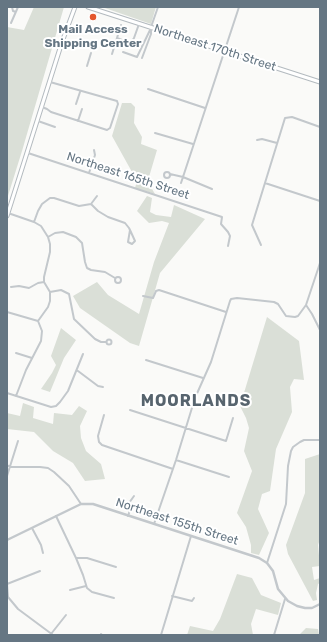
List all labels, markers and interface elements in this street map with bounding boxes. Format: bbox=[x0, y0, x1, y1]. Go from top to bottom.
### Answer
marker: Mail Access Shipping Center bbox=[88, 12, 98, 22]
street label: Northeast 170th Street bbox=[152, 21, 278, 75]
place label: Mail Access Shipping Center bbox=[44, 23, 142, 51]
street label: Northeast 165th Street bbox=[65, 149, 191, 203]
district label: MOORLANDS bbox=[141, 391, 251, 411]
street label: Northeast 155th Street bbox=[114, 495, 240, 549]

